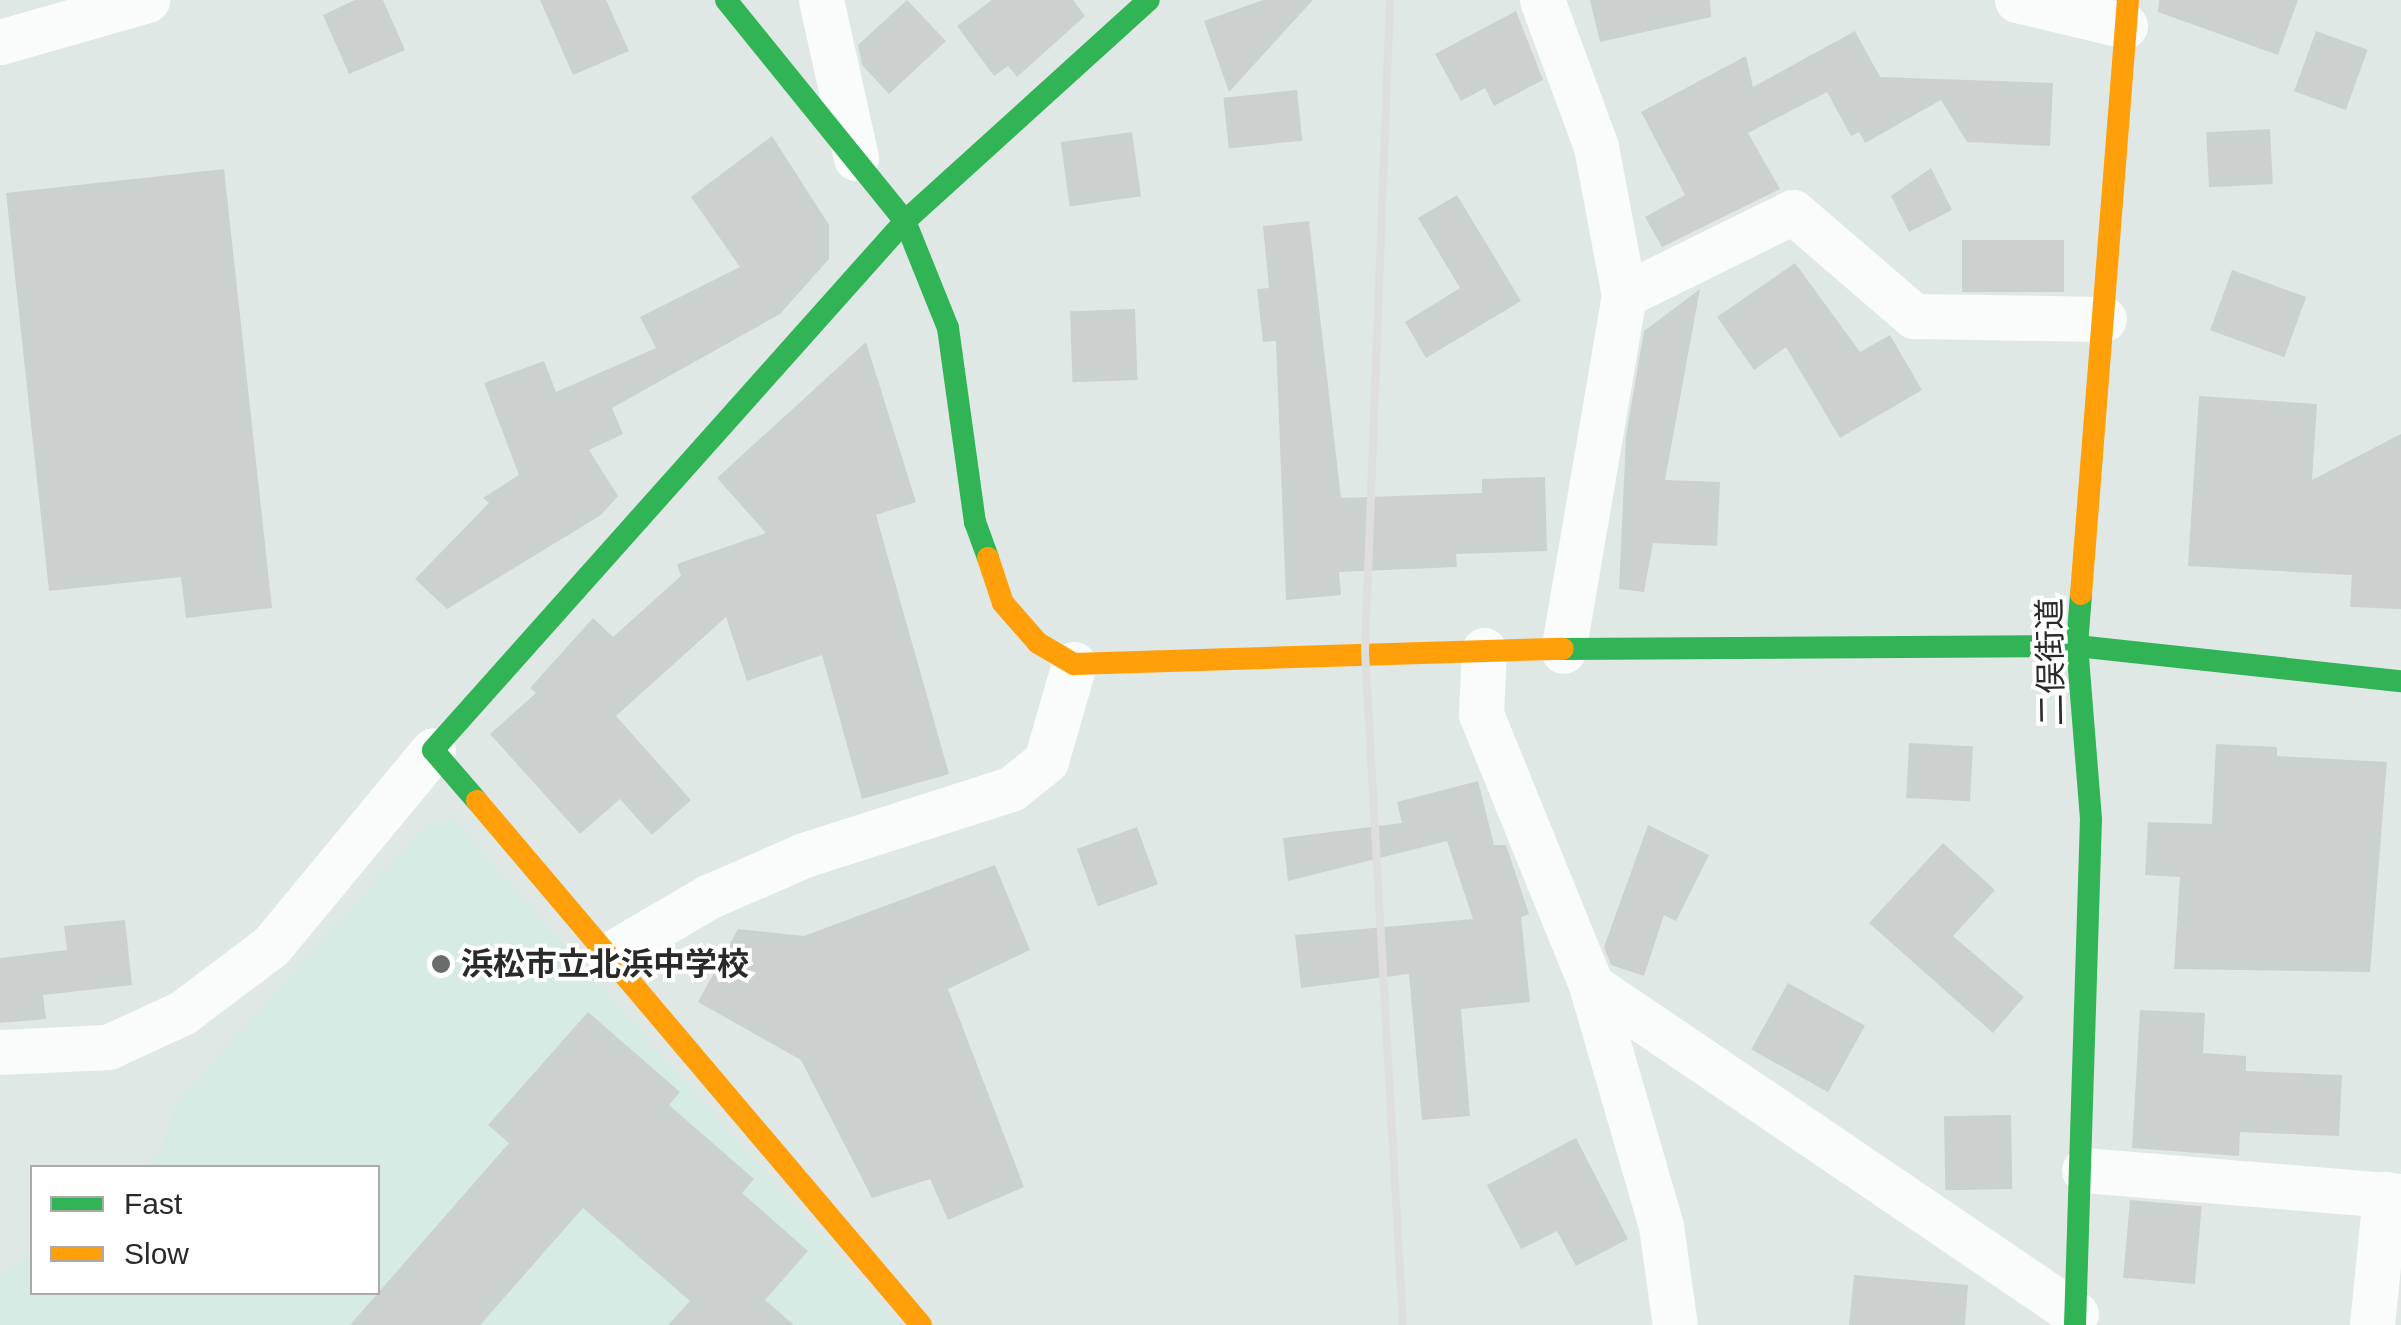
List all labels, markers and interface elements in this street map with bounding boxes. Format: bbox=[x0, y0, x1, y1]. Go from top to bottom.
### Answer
street label: 二俣街道 bbox=[2031, 598, 2071, 726]
place label: 浜松市立北浜中学校 bbox=[461, 945, 749, 983]
marker: 浜松市立北浜中学校 bbox=[430, 953, 452, 975]
legend bbox=[30, 1165, 380, 1295]
text: Fast bbox=[124, 1187, 182, 1220]
text: Slow bbox=[124, 1237, 189, 1270]

